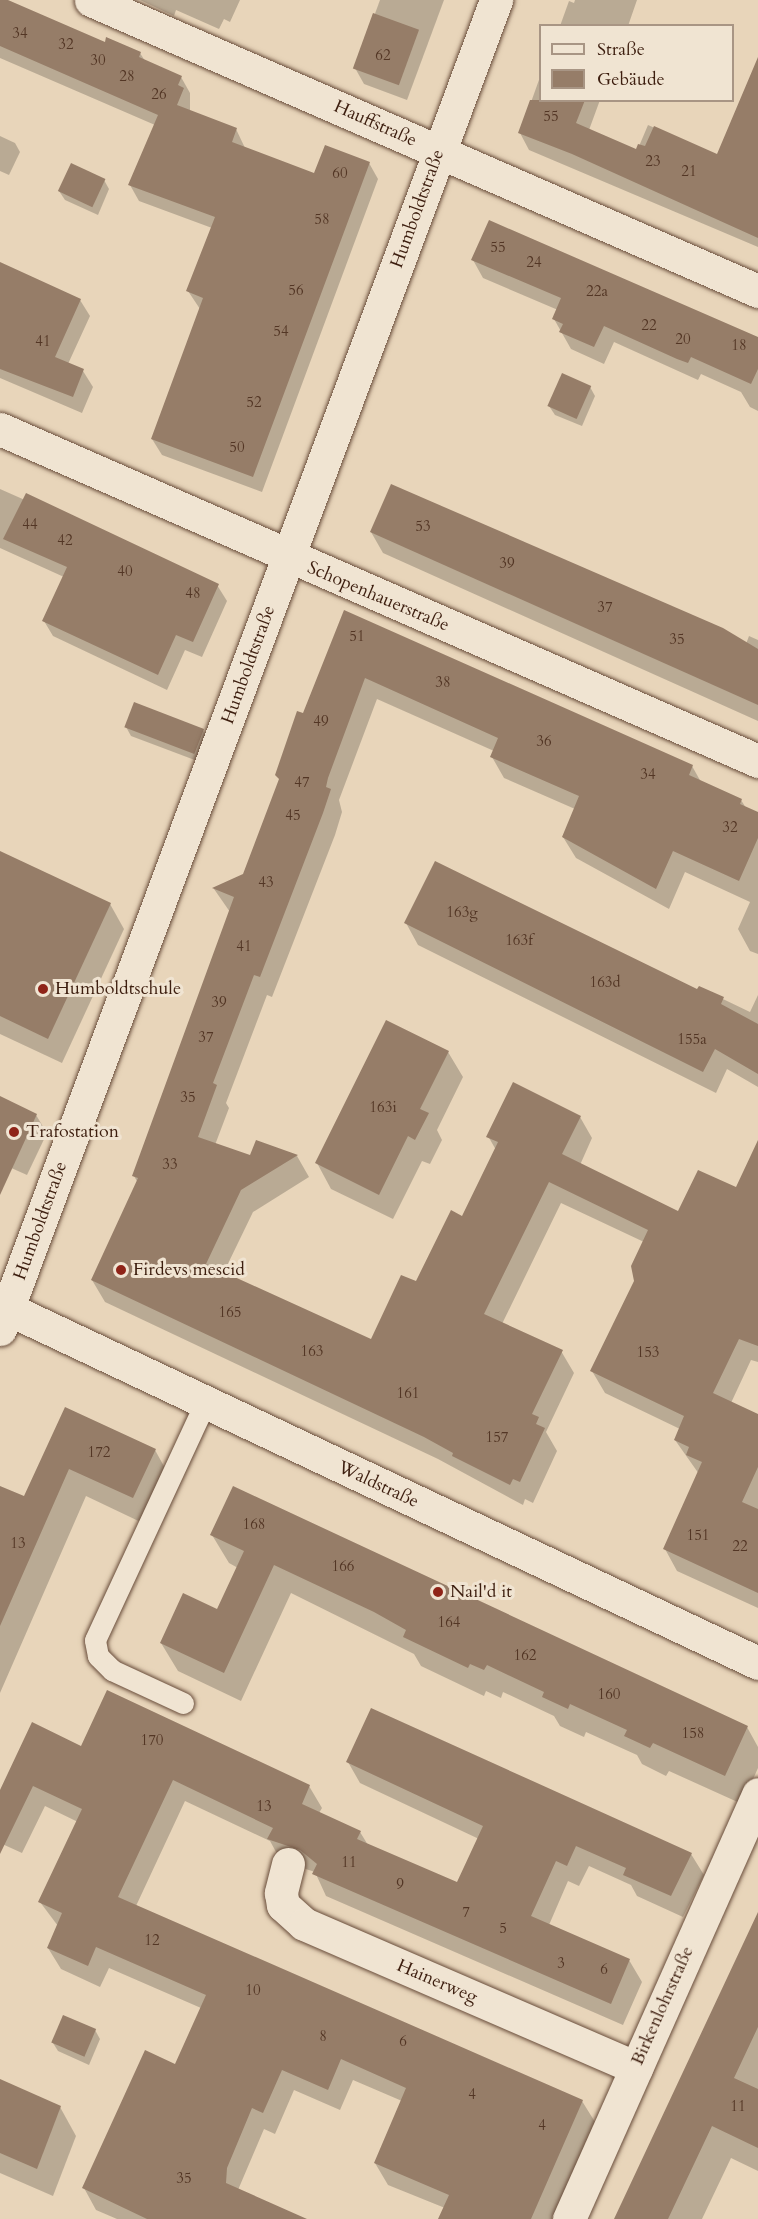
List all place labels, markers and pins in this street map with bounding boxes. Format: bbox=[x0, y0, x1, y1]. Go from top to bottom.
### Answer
place label: Humboldtschule bbox=[55, 978, 181, 1000]
marker: Humboldtschule bbox=[36, 982, 50, 996]
place label: Trafostation bbox=[26, 1121, 119, 1143]
marker: Trafostation bbox=[7, 1125, 21, 1139]
place label: Firdevs mescid bbox=[133, 1259, 245, 1281]
marker: Firdevs mescid bbox=[114, 1263, 128, 1277]
place label: Nail'd it bbox=[450, 1581, 512, 1603]
marker: Nail'd it bbox=[431, 1585, 445, 1599]

